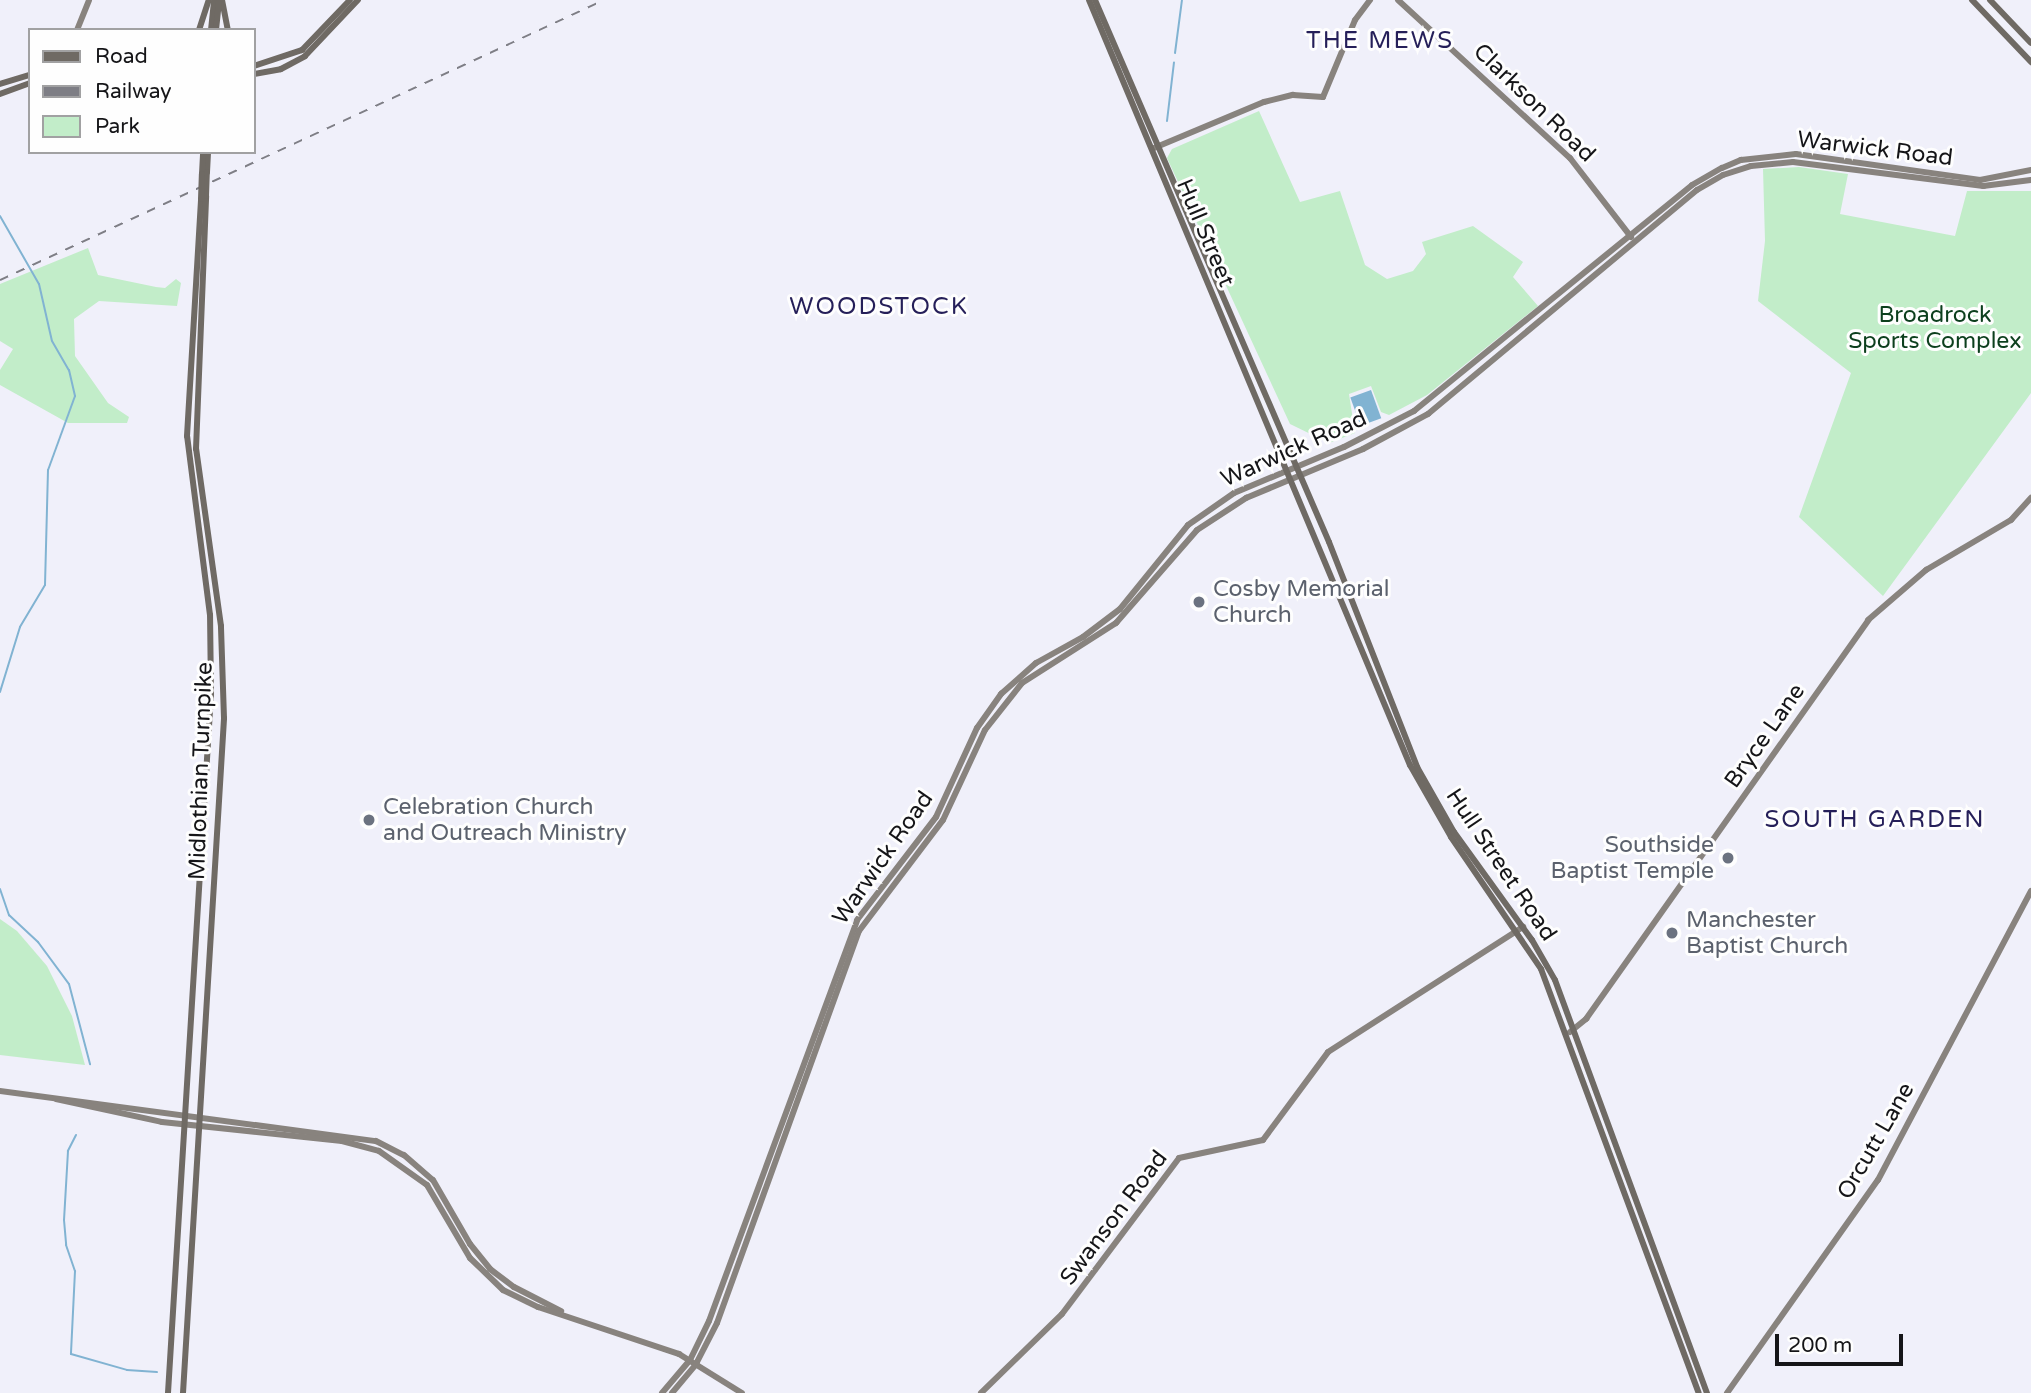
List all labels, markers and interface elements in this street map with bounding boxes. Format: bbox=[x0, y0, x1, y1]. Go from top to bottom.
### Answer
district label: THE MEWS bbox=[1307, 27, 1453, 55]
legend bbox=[28, 28, 256, 154]
street label: Clarkson Road bbox=[1467, 38, 1601, 168]
text: Road bbox=[95, 44, 148, 69]
text: Railway bbox=[95, 79, 172, 104]
text: Park bbox=[95, 114, 140, 139]
street label: Warwick Road bbox=[1796, 126, 1954, 172]
street label: Hull Street bbox=[1170, 175, 1240, 291]
district label: WOODSTOCK bbox=[790, 293, 968, 321]
park label: Broadrock Sports Complex bbox=[1848, 301, 2022, 355]
street label: Warwick Road bbox=[1217, 405, 1371, 493]
place label: Cosby Memorial Church bbox=[1213, 575, 1390, 629]
marker: Cosby Memorial Church bbox=[1191, 594, 1207, 610]
street label: Midlothian Turnpike bbox=[183, 661, 219, 881]
street label: Bryce Lane bbox=[1719, 678, 1811, 794]
street label: Hull Street Road bbox=[1440, 783, 1562, 947]
street label: Warwick Road bbox=[827, 786, 939, 930]
place label: Celebration Church and Outreach Ministry bbox=[383, 793, 627, 847]
district label: SOUTH GARDEN bbox=[1766, 806, 1984, 834]
marker: Celebration Church and Outreach Ministry bbox=[361, 812, 377, 828]
place label: Southside Baptist Temple bbox=[1551, 831, 1714, 885]
marker: Southside Baptist Temple bbox=[1720, 850, 1736, 866]
place label: Manchester Baptist Church bbox=[1686, 906, 1848, 960]
marker: Manchester Baptist Church bbox=[1664, 925, 1680, 941]
street label: Orcutt Lane bbox=[1832, 1078, 1920, 1204]
street label: Swanson Road bbox=[1054, 1145, 1174, 1291]
scale bar bbox=[1779, 1320, 1907, 1364]
text: 200 m bbox=[1788, 1333, 1852, 1358]

